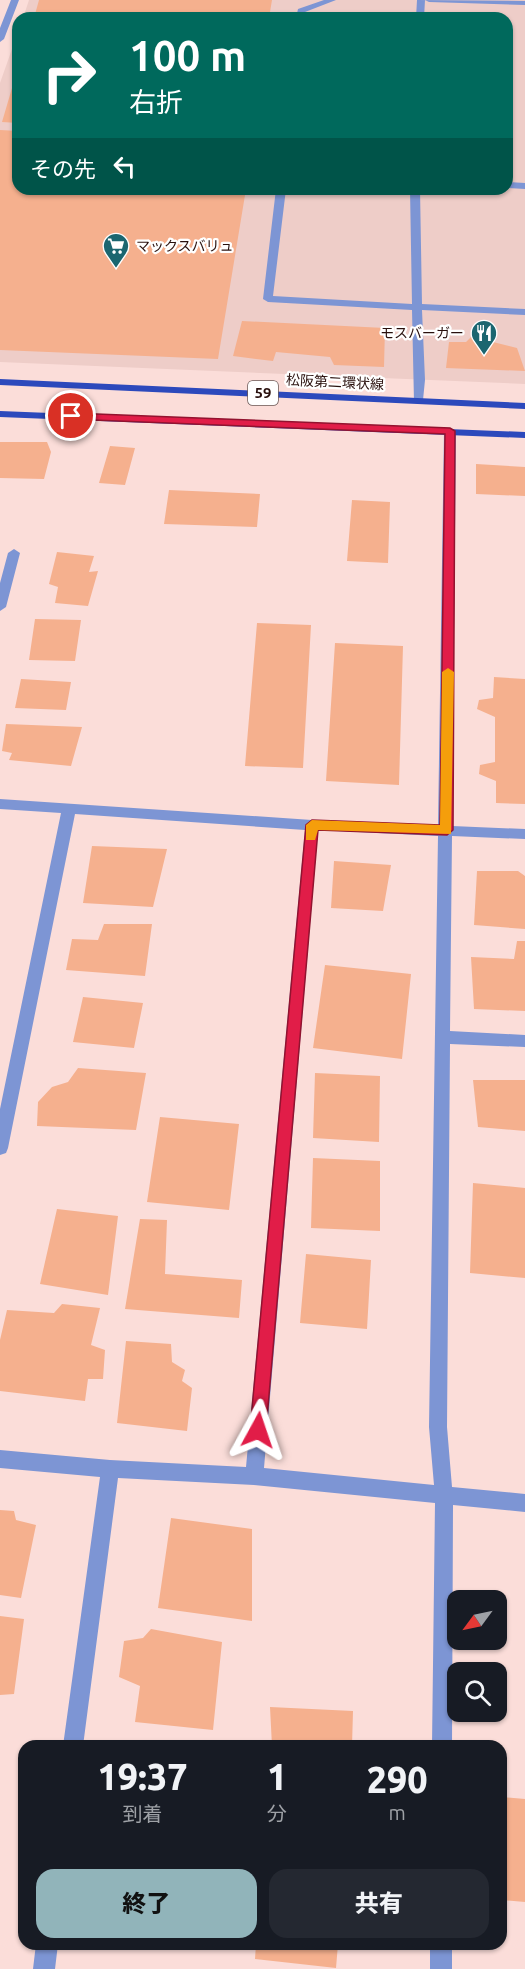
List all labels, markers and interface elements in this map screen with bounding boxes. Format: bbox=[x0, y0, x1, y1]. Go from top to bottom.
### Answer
text: 100 m bbox=[129, 32, 246, 79]
icon: right bbox=[30, 36, 108, 114]
text: 右折 bbox=[129, 87, 183, 117]
icon: left bbox=[108, 150, 141, 183]
text: その先 bbox=[30, 156, 96, 181]
supermarket icon: マックスバリュ bbox=[101, 231, 131, 269]
place label: マックスバリュ bbox=[136, 238, 234, 254]
restaurant icon: モスバーガー bbox=[469, 318, 499, 356]
place label: モスバーガー bbox=[380, 325, 464, 341]
street label: 松阪第二環状線 bbox=[286, 371, 384, 393]
road number: 59 bbox=[248, 381, 278, 405]
pin bbox=[45, 390, 96, 441]
icon: arrive bbox=[54, 399, 87, 432]
position arrow bbox=[226, 1398, 290, 1462]
north arrow bbox=[447, 1590, 507, 1650]
map controls bbox=[447, 1590, 507, 1722]
button: search bbox=[447, 1662, 507, 1722]
text: 19:37 bbox=[97, 1756, 188, 1797]
text: 1 bbox=[267, 1756, 287, 1797]
text: 290 bbox=[367, 1759, 428, 1800]
text: m bbox=[388, 1801, 406, 1824]
text: 到着 bbox=[122, 1802, 162, 1825]
text: 分 bbox=[267, 1802, 287, 1825]
button: 終了 bbox=[36, 1869, 257, 1938]
button: 共有 bbox=[269, 1869, 489, 1938]

